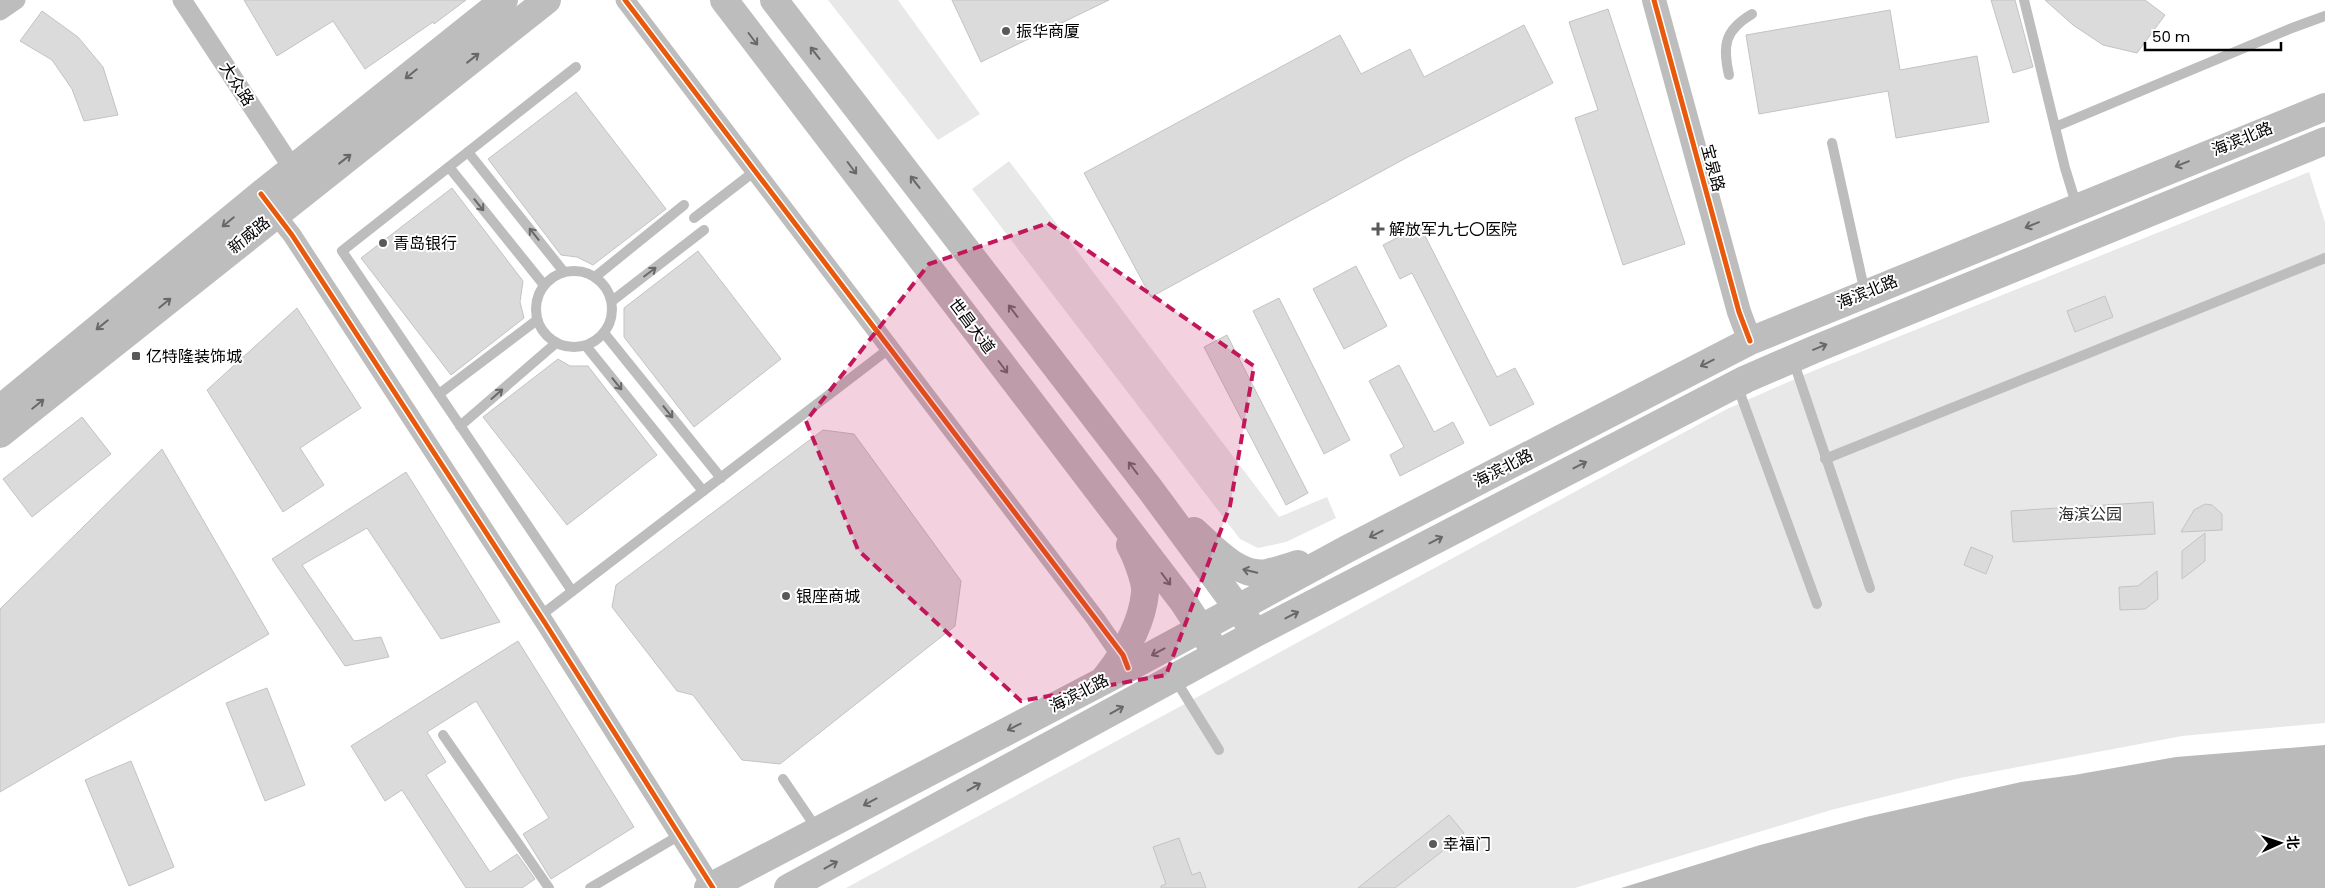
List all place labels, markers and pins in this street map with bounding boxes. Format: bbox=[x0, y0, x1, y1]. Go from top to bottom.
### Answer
place label: 振华商厦 bbox=[1016, 20, 1080, 43]
marker: 振华商厦 bbox=[1000, 25, 1012, 37]
place label: 解放军九七〇医院 bbox=[1389, 218, 1517, 241]
marker: 解放军九七〇医院 bbox=[1371, 222, 1385, 236]
place label: 青岛银行 bbox=[393, 232, 457, 255]
marker: 青岛银行 bbox=[377, 237, 389, 249]
place label: 亿特隆装饰城 bbox=[146, 345, 242, 368]
marker: 亿特隆装饰城 bbox=[130, 350, 142, 362]
place label: 银座商城 bbox=[796, 585, 860, 608]
marker: 银座商城 bbox=[780, 590, 792, 602]
place label: 幸福门 bbox=[1443, 833, 1491, 856]
marker: 幸福门 bbox=[1427, 838, 1439, 850]

